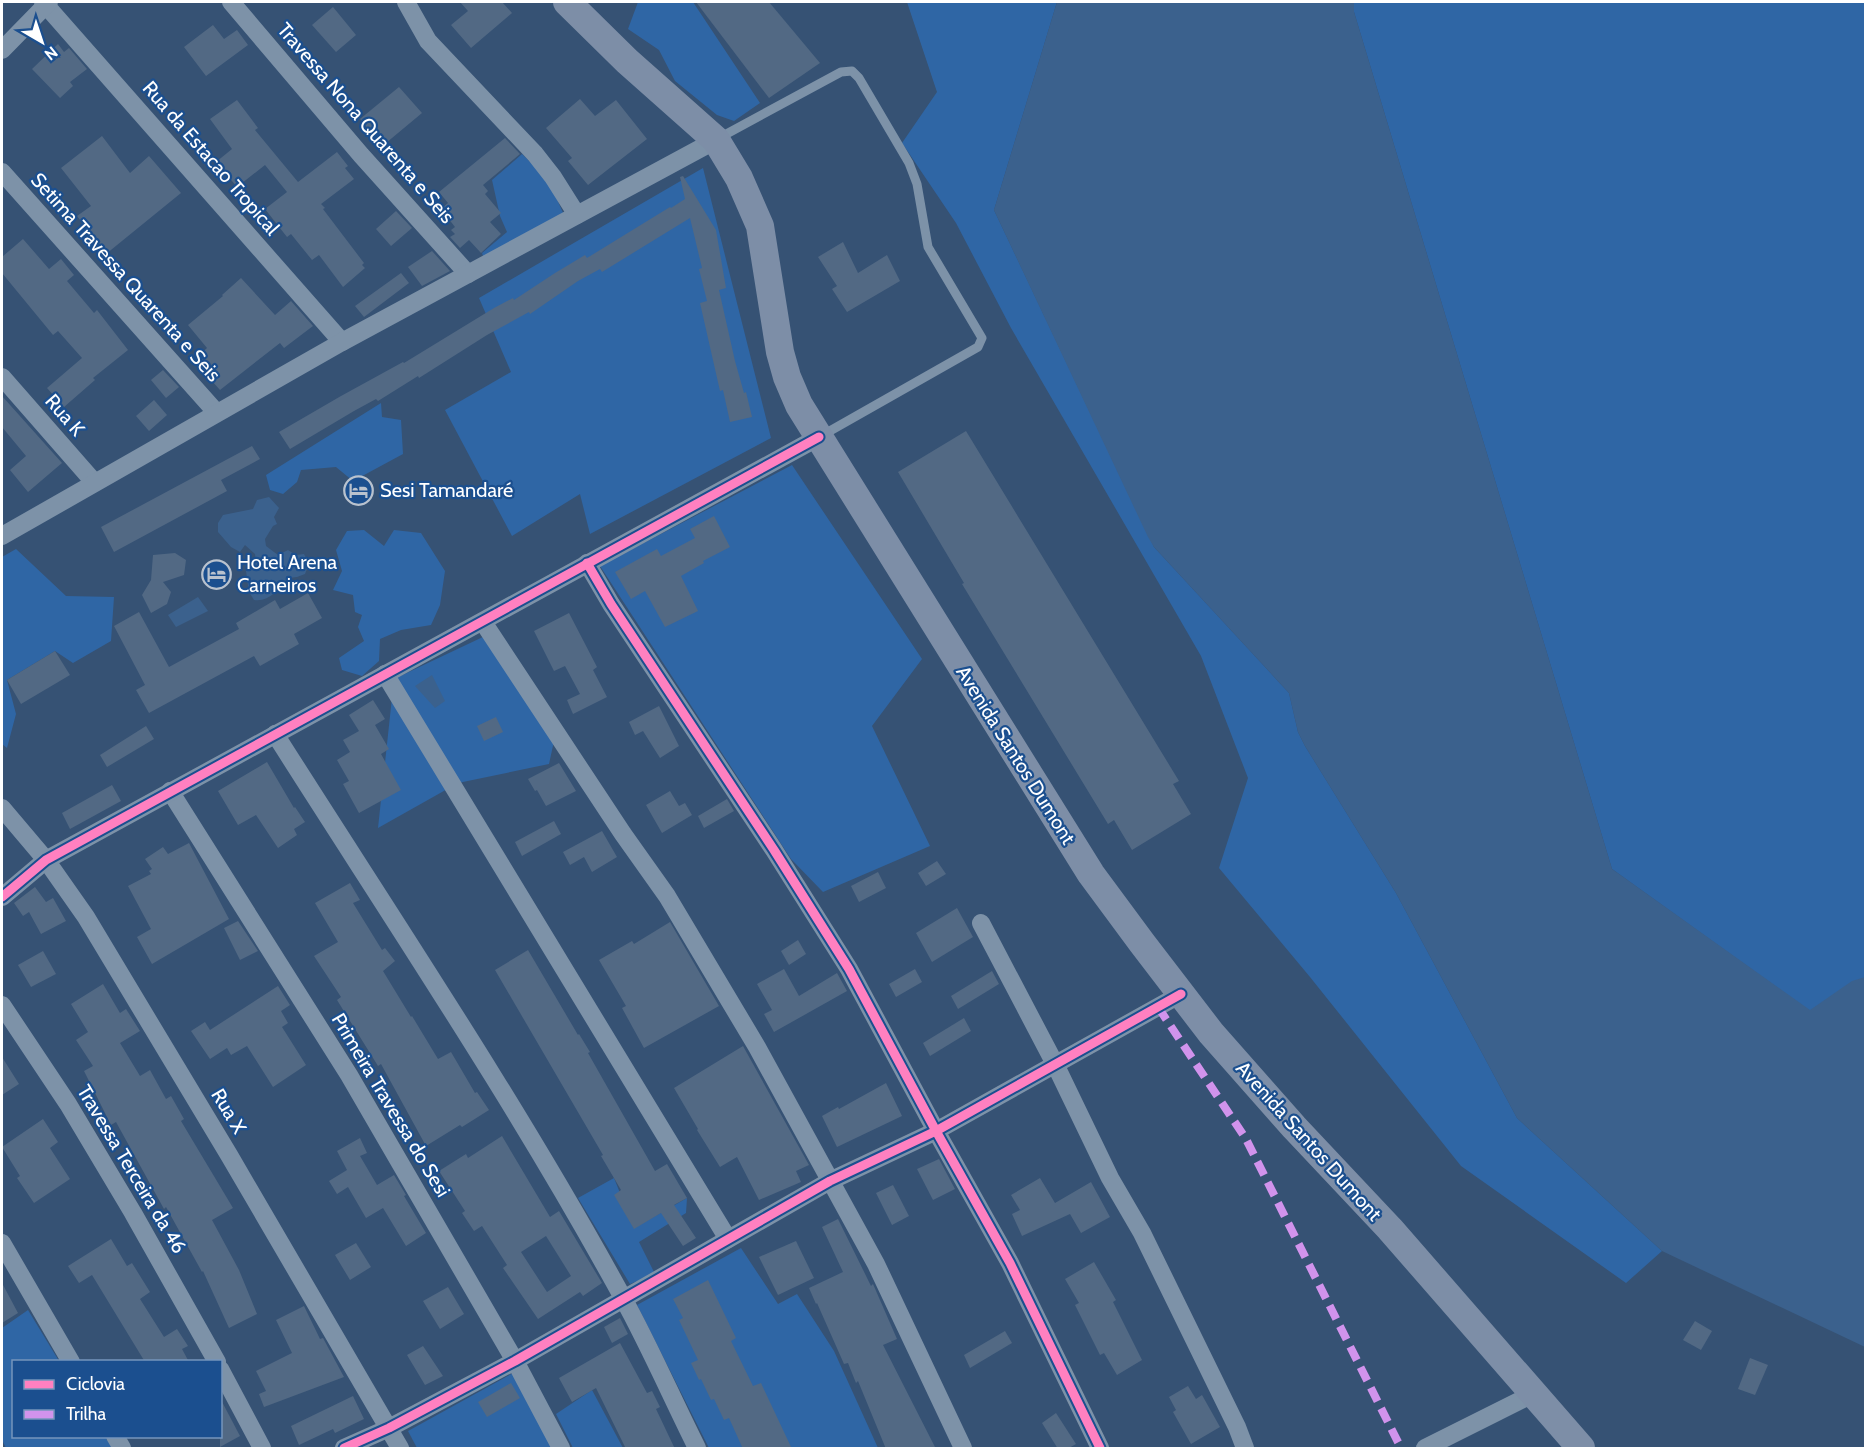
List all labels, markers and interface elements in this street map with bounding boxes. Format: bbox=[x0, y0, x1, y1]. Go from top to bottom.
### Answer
north arrow bbox=[12, 12, 72, 72]
street label: Travessa Nona Quarenta e Seis bbox=[272, 18, 460, 228]
text: N bbox=[41, 42, 61, 64]
street label: Rua da Estacao Tropical bbox=[138, 76, 285, 240]
street label: Setima Travessa Quarenta e Seis bbox=[26, 168, 226, 386]
street label: Rua K bbox=[40, 389, 90, 441]
hotel icon: Sesi Tamandaré bbox=[343, 474, 375, 506]
place label: Sesi Tamandaré bbox=[380, 478, 513, 502]
place label: Hotel Arena Carneiros bbox=[237, 550, 338, 597]
hotel icon: Hotel Arena Carneiros bbox=[200, 558, 232, 590]
street label: Avenida Santos Dumont bbox=[951, 661, 1081, 849]
street label: Primeira Travessa do Sesi bbox=[327, 1009, 455, 1201]
street label: Avenida Santos Dumont bbox=[1231, 1056, 1387, 1226]
street label: Travessa Terceira da 46 bbox=[72, 1080, 192, 1258]
street label: Rua X bbox=[206, 1084, 252, 1138]
legend bbox=[12, 1360, 222, 1438]
text: Ciclovia bbox=[66, 1373, 125, 1395]
text: Trilha bbox=[66, 1403, 107, 1425]

